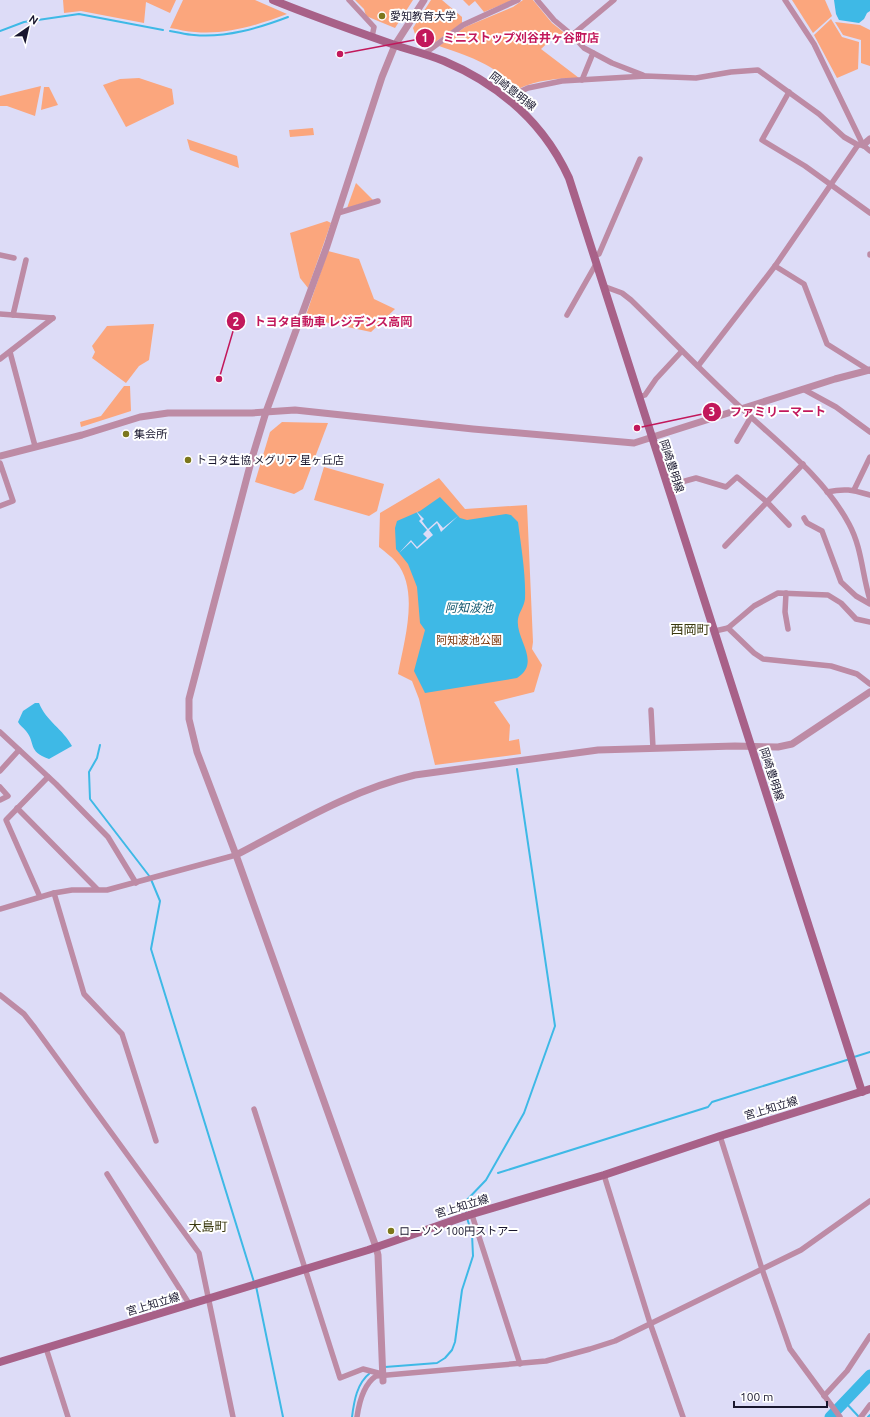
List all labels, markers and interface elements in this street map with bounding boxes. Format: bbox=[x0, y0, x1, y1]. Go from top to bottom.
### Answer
north arrow bbox=[8, 8, 48, 48]
place label: 愛知教育大学 bbox=[390, 10, 456, 22]
marker: 愛知教育大学 bbox=[377, 11, 387, 21]
text: N bbox=[27, 12, 40, 27]
callout: ミニストップ刈谷井ヶ谷町店 bbox=[415, 26, 607, 50]
text: 1 bbox=[422, 31, 428, 44]
text: ミニストップ刈谷井ヶ谷町店 bbox=[443, 31, 599, 44]
street label: 岡崎豊明線 bbox=[488, 69, 538, 113]
callout: トヨタ自動車 レジデンス高岡 bbox=[226, 309, 421, 333]
text: 2 bbox=[233, 315, 240, 328]
text: トヨタ自動車 レジデンス高岡 bbox=[254, 315, 412, 328]
callout: ファミリーマート bbox=[702, 400, 834, 424]
text: 3 bbox=[709, 405, 715, 418]
text: ファミリーマート bbox=[730, 405, 826, 418]
place label: 集会所 bbox=[134, 428, 168, 440]
marker: 集会所 bbox=[121, 429, 131, 439]
street label: 岡崎豊明線 bbox=[658, 438, 686, 494]
place label: トヨタ生協 メグリア 星ヶ丘店 bbox=[196, 454, 344, 466]
marker: トヨタ生協 メグリア 星ヶ丘店 bbox=[183, 455, 193, 465]
water label: 阿知波池 bbox=[445, 601, 494, 614]
district label: 西岡町 bbox=[670, 622, 710, 636]
park label: 阿知波池公園 bbox=[436, 634, 502, 646]
street label: 岡崎豊明線 bbox=[758, 746, 786, 802]
street label: 宮上知立線 bbox=[743, 1094, 799, 1122]
street label: 宮上知立線 bbox=[434, 1192, 490, 1220]
district label: 大島町 bbox=[188, 1219, 228, 1233]
place label: ローソン 100円ストアー bbox=[399, 1225, 518, 1237]
marker: ローソン 100円ストアー bbox=[386, 1226, 396, 1236]
street label: 宮上知立線 bbox=[125, 1290, 181, 1318]
scale bar bbox=[734, 1383, 827, 1409]
text: 100 m bbox=[740, 1390, 773, 1403]

